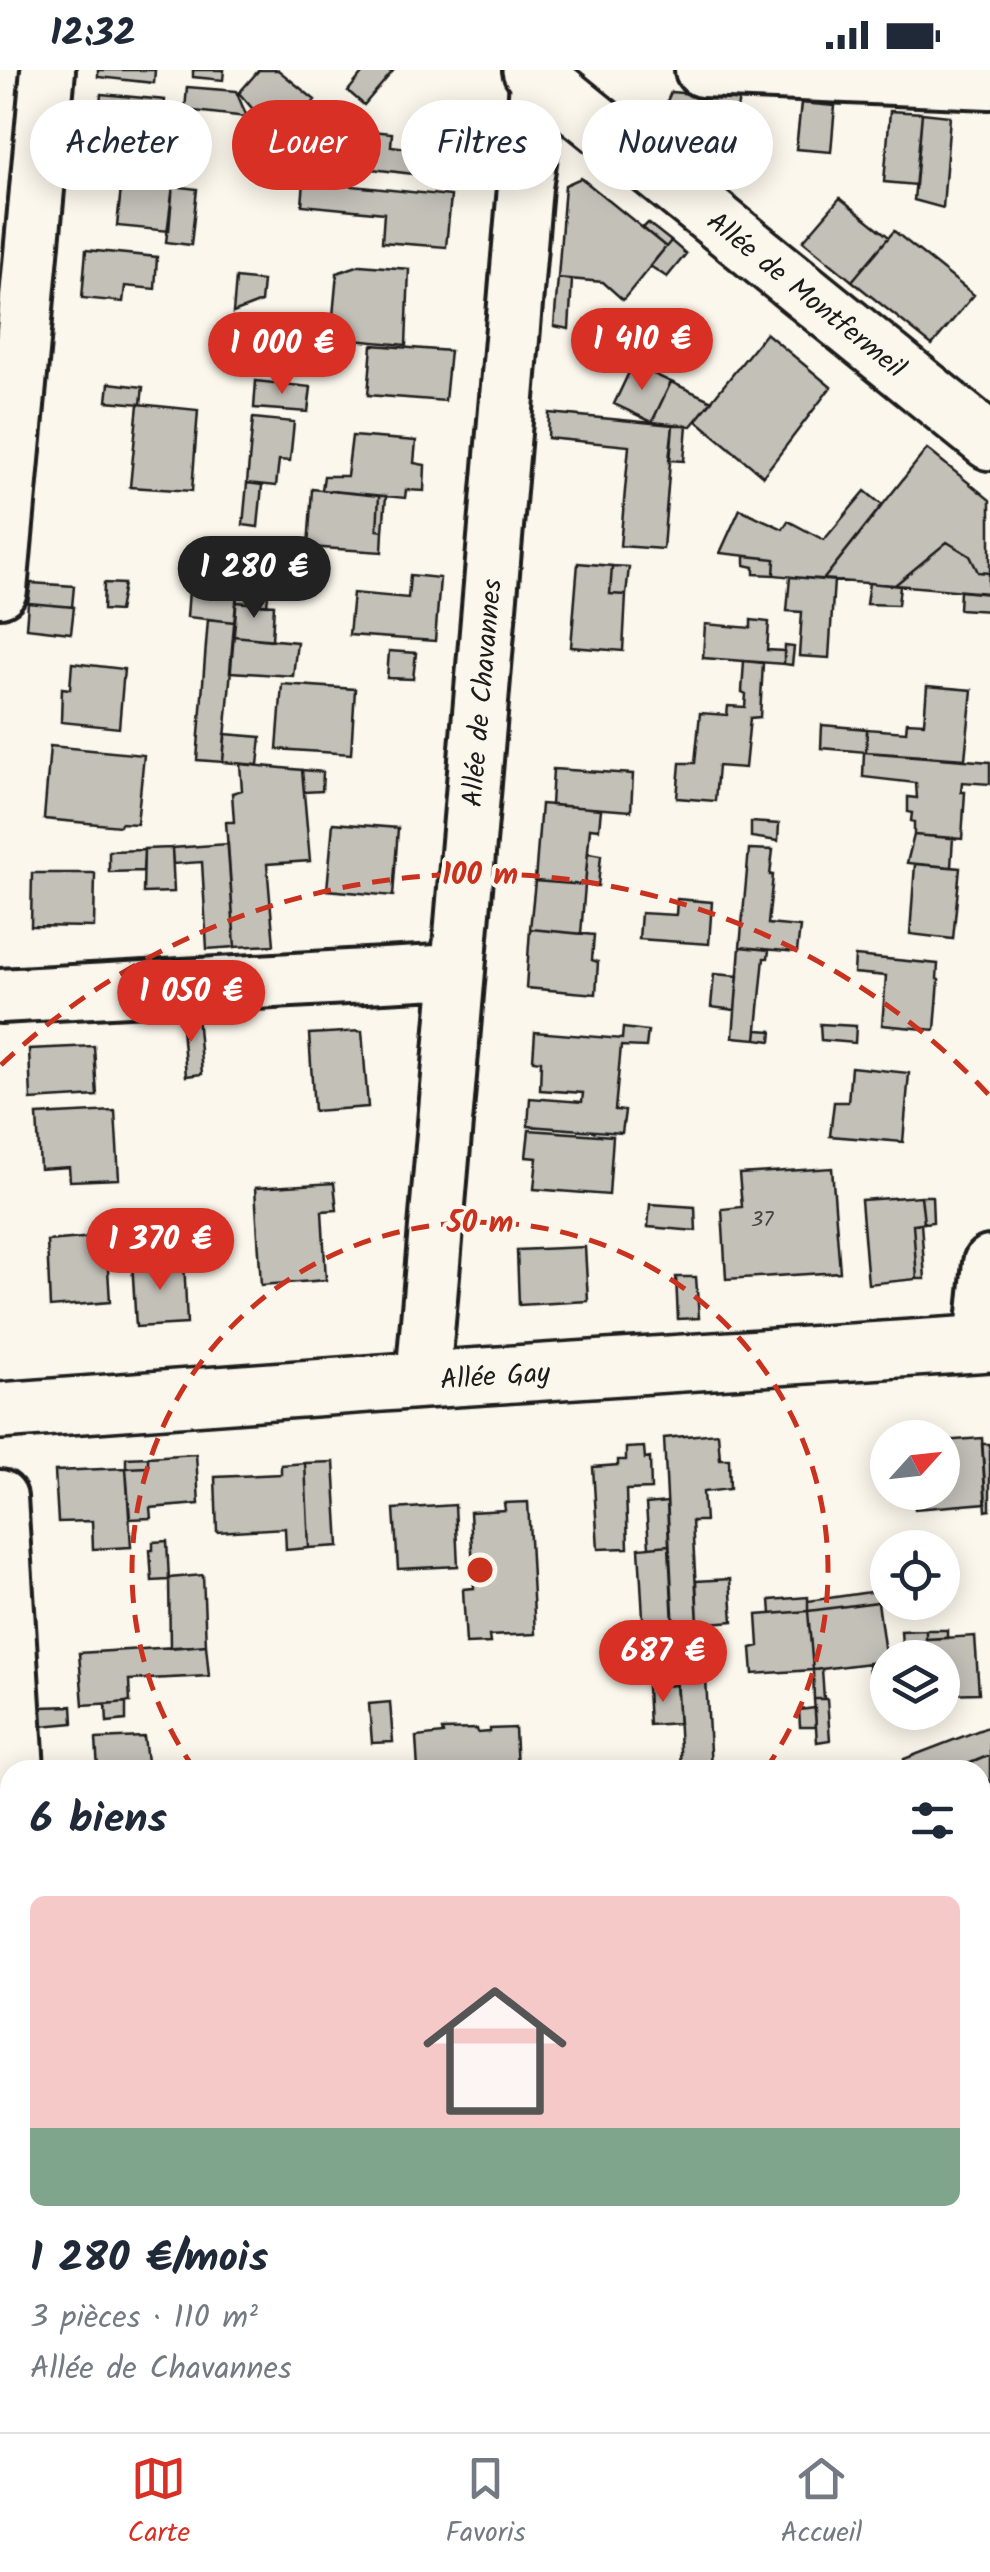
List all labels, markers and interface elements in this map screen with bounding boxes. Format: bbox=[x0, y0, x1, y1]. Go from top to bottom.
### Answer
text: 12:32 bbox=[50, 5, 136, 65]
chip: Acheter bbox=[30, 100, 212, 190]
chip: Louer bbox=[232, 100, 381, 190]
chip: Filtres bbox=[401, 100, 562, 190]
chip: Nouveau bbox=[582, 100, 773, 190]
street label: Allée de Montfermeil bbox=[696, 201, 915, 391]
pin: 1 410 € bbox=[550, 308, 734, 393]
pin: 1 000 € bbox=[190, 312, 374, 397]
text: 1 410 € bbox=[593, 315, 691, 366]
text: 1 000 € bbox=[230, 319, 334, 370]
pin: 1 280 € bbox=[162, 536, 346, 621]
text: 1 280 € bbox=[200, 543, 308, 594]
street label: Allée de Chavannes bbox=[451, 577, 516, 809]
text: 100 m bbox=[442, 852, 518, 900]
pin: 1 050 € bbox=[99, 960, 283, 1045]
text: 1 050 € bbox=[139, 967, 243, 1018]
text: 50 m bbox=[446, 1200, 513, 1248]
house number: 37 bbox=[751, 1203, 774, 1238]
pin: 1 370 € bbox=[68, 1208, 252, 1293]
text: 1 370 € bbox=[108, 1215, 212, 1266]
street label: Allée Gay bbox=[439, 1351, 553, 1404]
north arrow bbox=[870, 1420, 960, 1510]
map controls bbox=[870, 1420, 960, 1730]
button: locate bbox=[870, 1530, 960, 1620]
centre of rings bbox=[462, 1552, 498, 1588]
pin: 687 € bbox=[593, 1620, 733, 1705]
text: 687 € bbox=[621, 1627, 705, 1678]
button: layers bbox=[870, 1640, 960, 1730]
text: 6 biens bbox=[30, 1787, 167, 1854]
icon: filters bbox=[905, 1793, 960, 1848]
icon: home bbox=[405, 1961, 585, 2141]
text: 1 280 €/mois bbox=[30, 2226, 268, 2293]
text: 3 pièces · 110 m² bbox=[30, 2293, 258, 2344]
text: Allée de Chavannes bbox=[30, 2344, 292, 2395]
tab: Carte bbox=[128, 2451, 190, 2556]
tab: Favoris bbox=[445, 2451, 526, 2556]
tab: Accueil bbox=[781, 2451, 862, 2556]

